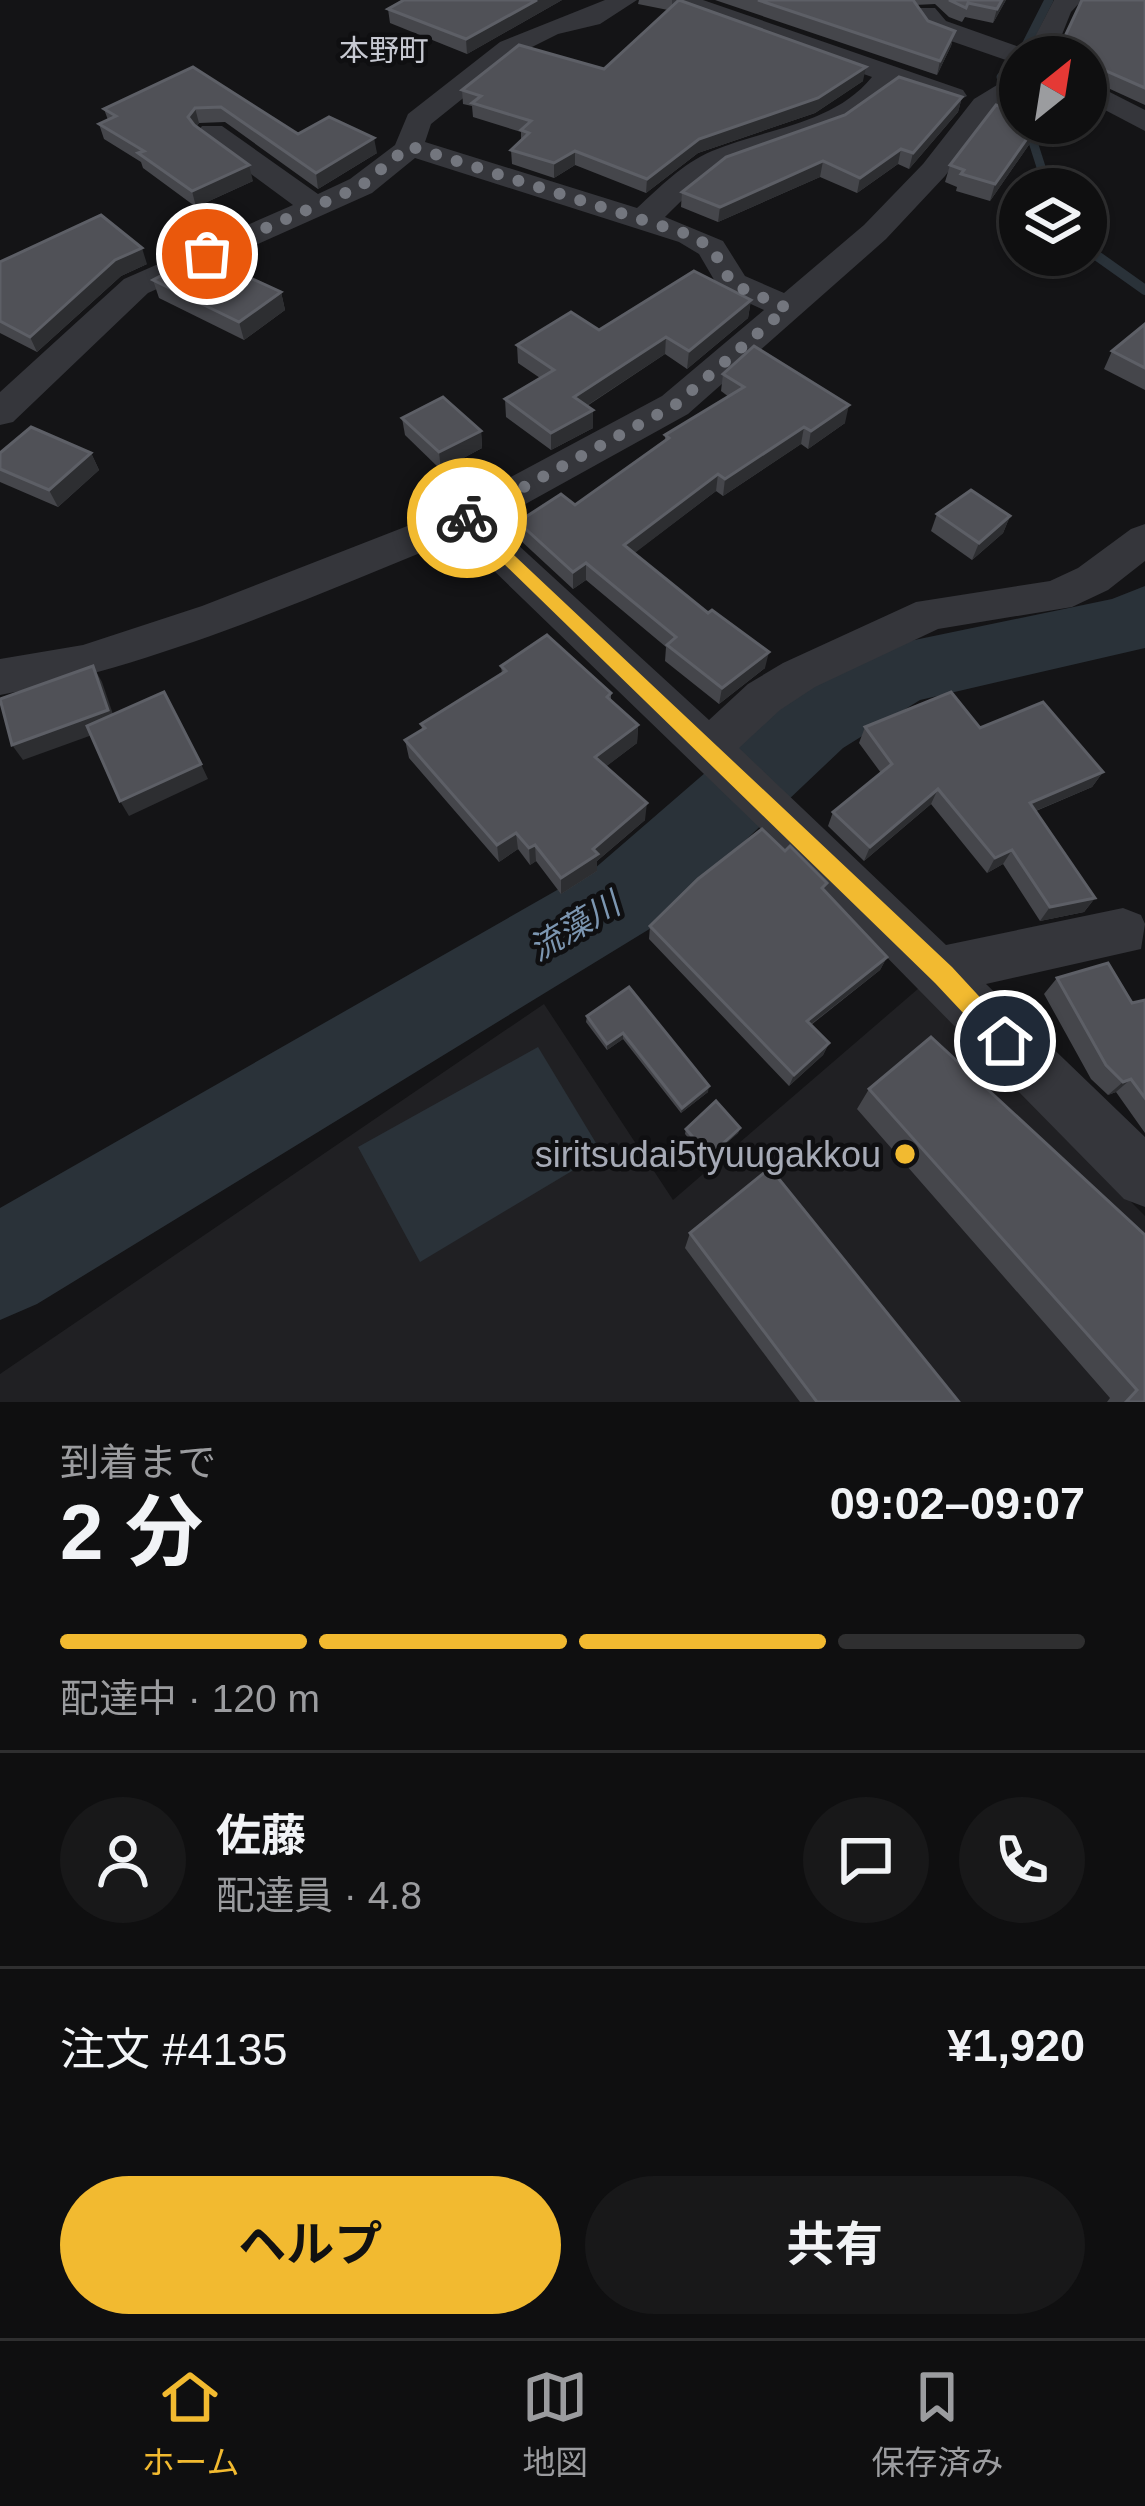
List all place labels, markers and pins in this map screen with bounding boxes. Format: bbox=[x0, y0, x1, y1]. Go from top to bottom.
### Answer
pin bbox=[156, 203, 258, 305]
pin bbox=[954, 990, 1056, 1092]
place label: siritsudai5tyuugakkou bbox=[535, 1134, 881, 1175]
marker: siritsudai5tyuugakkou bbox=[892, 1141, 918, 1167]

